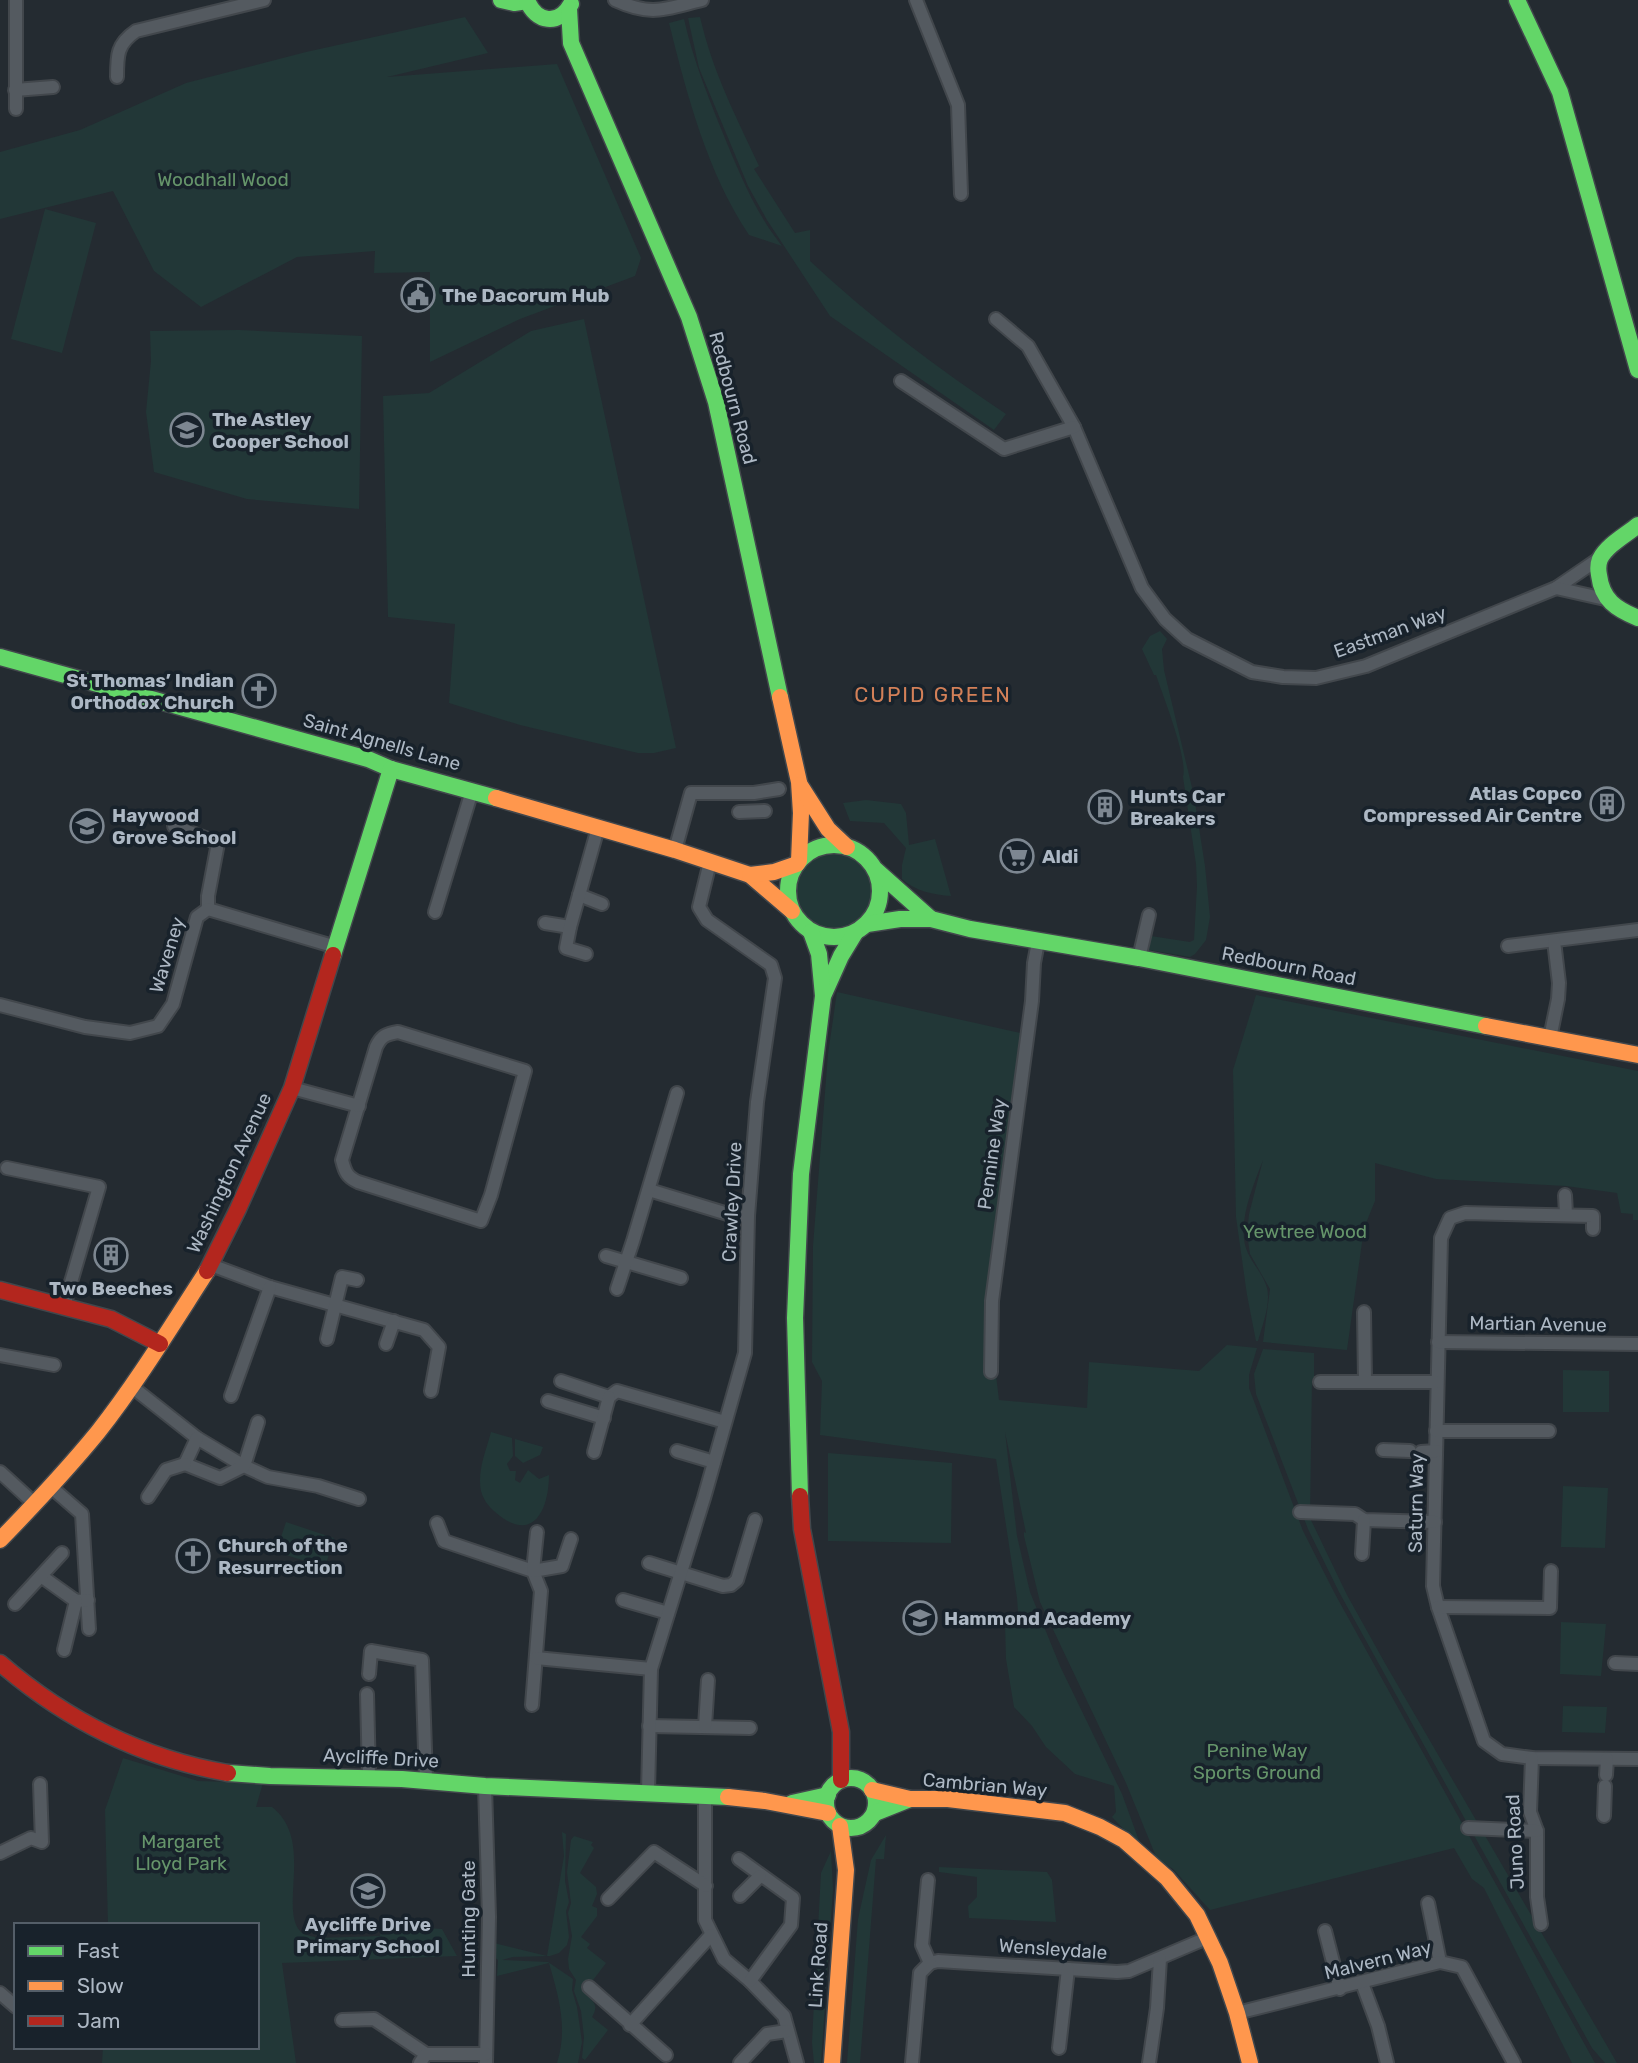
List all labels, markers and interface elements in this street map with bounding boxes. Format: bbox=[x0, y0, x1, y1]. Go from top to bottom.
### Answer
park label: Woodhall Wood bbox=[157, 168, 289, 191]
public building icon: The Dacorum Hub bbox=[399, 276, 437, 314]
place label: The Dacorum Hub bbox=[442, 284, 610, 307]
street label: Redbourn Road bbox=[704, 329, 762, 467]
place label: The Astley Cooper School bbox=[212, 408, 349, 453]
school or university icon: The Astley Cooper School bbox=[168, 411, 206, 449]
street label: Eastman Way bbox=[1331, 601, 1449, 663]
place label: St Thomas’ Indian Orthodox Church bbox=[66, 669, 234, 714]
church icon: St Thomas’ Indian Orthodox Church bbox=[240, 672, 278, 710]
district label: CUPID GREEN bbox=[854, 682, 1012, 707]
street label: Saint Agnells Lane bbox=[301, 708, 463, 776]
place label: Atlas Copco Compressed Air Centre bbox=[1363, 782, 1582, 827]
place label: Hunts Car Breakers bbox=[1130, 785, 1225, 830]
building icon: Atlas Copco Compressed Air Centre bbox=[1588, 785, 1626, 823]
building icon: Hunts Car Breakers bbox=[1086, 788, 1124, 826]
place label: Haywood Grove School bbox=[112, 804, 237, 849]
school or university icon: Haywood Grove School bbox=[68, 807, 106, 845]
supermarket icon: Aldi bbox=[998, 837, 1036, 875]
place label: Aldi bbox=[1042, 845, 1078, 868]
street label: Waveney bbox=[145, 914, 189, 996]
street label: Redbourn Road bbox=[1220, 942, 1358, 990]
street label: Washington Avenue bbox=[182, 1089, 276, 1257]
street label: Pennine Way bbox=[973, 1097, 1011, 1211]
street label: Crawley Drive bbox=[717, 1141, 747, 1263]
park label: Yewtree Wood bbox=[1243, 1220, 1367, 1243]
building icon: Two Beeches bbox=[92, 1236, 130, 1274]
place label: Two Beeches bbox=[49, 1277, 173, 1300]
street label: Martian Avenue bbox=[1469, 1311, 1607, 1337]
street label: Saturn Way bbox=[1404, 1453, 1428, 1553]
place label: Church of the Resurrection bbox=[218, 1534, 348, 1579]
church icon: Church of the Resurrection bbox=[174, 1537, 212, 1575]
school or university icon: Hammond Academy bbox=[901, 1599, 939, 1637]
place label: Hammond Academy bbox=[944, 1607, 1132, 1630]
park label: Penine Way Sports Ground bbox=[1193, 1739, 1321, 1784]
street label: Aycliffe Drive bbox=[323, 1743, 439, 1773]
street label: Cambrian Way bbox=[922, 1768, 1048, 1802]
street label: Juno Road bbox=[1501, 1794, 1529, 1890]
park label: Margaret Lloyd Park bbox=[135, 1830, 227, 1875]
street label: Hunting Gate bbox=[457, 1860, 480, 1978]
school or university icon: Aycliffe Drive Primary School bbox=[349, 1872, 387, 1910]
place label: Aycliffe Drive Primary School bbox=[296, 1913, 440, 1958]
street label: Link Road bbox=[804, 1921, 832, 2009]
legend bbox=[14, 1923, 259, 2049]
street label: Wensleydale bbox=[998, 1934, 1108, 1964]
street label: Malvern Way bbox=[1322, 1936, 1434, 1984]
text: Fast bbox=[77, 1938, 119, 1963]
text: Slow bbox=[77, 1973, 124, 1998]
text: Jam bbox=[77, 2008, 121, 2033]

